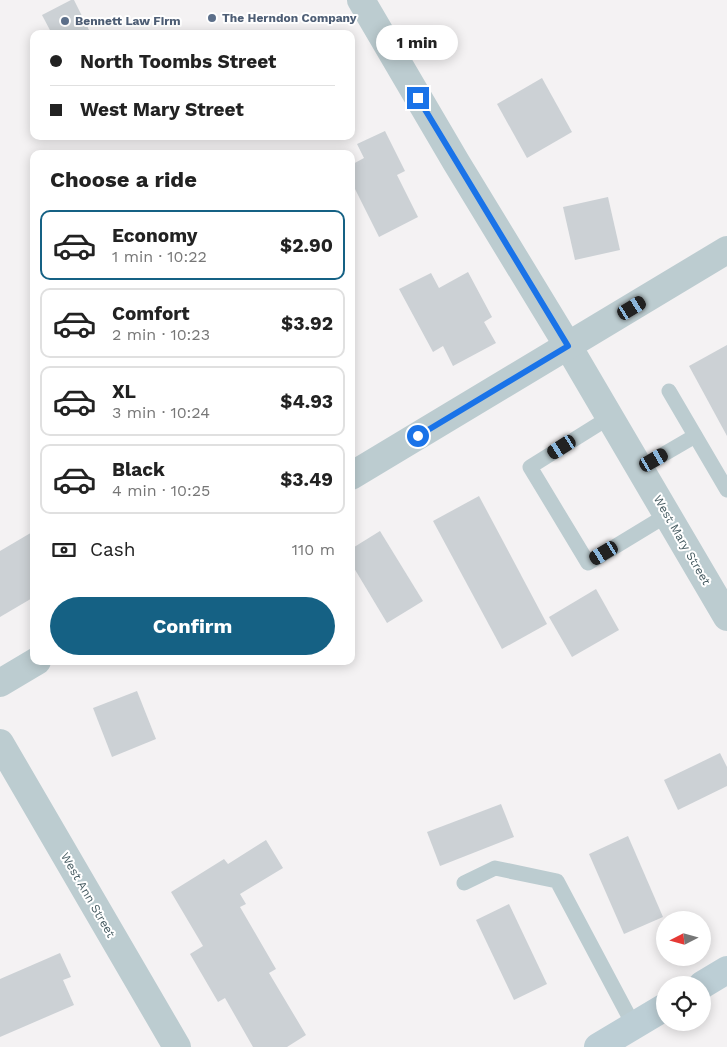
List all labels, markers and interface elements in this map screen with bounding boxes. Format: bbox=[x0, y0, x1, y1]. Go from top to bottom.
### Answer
place label: The Herndon Company bbox=[222, 11, 357, 25]
marker: The Herndon Company bbox=[206, 12, 218, 24]
place label: Bennett Law Firm bbox=[75, 14, 181, 28]
marker: Bennett Law Firm bbox=[59, 15, 71, 27]
callout: 1 min bbox=[377, 26, 459, 61]
text: 1 min bbox=[396, 33, 438, 52]
text: North Toombs Street bbox=[80, 50, 276, 73]
route end bbox=[407, 87, 429, 109]
text: West Mary Street bbox=[80, 98, 244, 121]
text: Choose a ride bbox=[50, 167, 197, 192]
icon: car bbox=[52, 223, 97, 268]
text: Economy bbox=[112, 224, 197, 247]
text: $2.90 bbox=[280, 234, 333, 257]
text: 1 min · 10:22 bbox=[112, 247, 207, 266]
car bbox=[615, 294, 648, 322]
icon: car bbox=[52, 301, 97, 346]
text: Comfort bbox=[112, 302, 190, 325]
text: $3.92 bbox=[281, 312, 333, 335]
text: 2 min · 10:23 bbox=[112, 325, 210, 344]
icon: car bbox=[52, 379, 97, 424]
text: XL bbox=[112, 380, 136, 403]
text: $4.93 bbox=[280, 390, 333, 413]
text: 3 min · 10:24 bbox=[112, 403, 210, 422]
route start bbox=[407, 425, 429, 447]
car bbox=[545, 433, 578, 461]
car bbox=[637, 446, 670, 474]
icon: car bbox=[52, 457, 97, 502]
text: Black bbox=[112, 458, 165, 481]
text: $3.49 bbox=[280, 468, 333, 491]
text: 4 min · 10:25 bbox=[112, 481, 210, 500]
street label: West Mary Street bbox=[651, 493, 713, 587]
icon: cash bbox=[50, 536, 78, 564]
text: Cash bbox=[90, 538, 136, 561]
car bbox=[587, 539, 620, 567]
text: 110 m bbox=[292, 540, 335, 559]
button: Confirm bbox=[50, 597, 335, 655]
street label: West Ann Street bbox=[58, 850, 118, 940]
north arrow bbox=[656, 911, 711, 966]
map controls bbox=[656, 911, 711, 1031]
button: locate bbox=[656, 976, 711, 1031]

